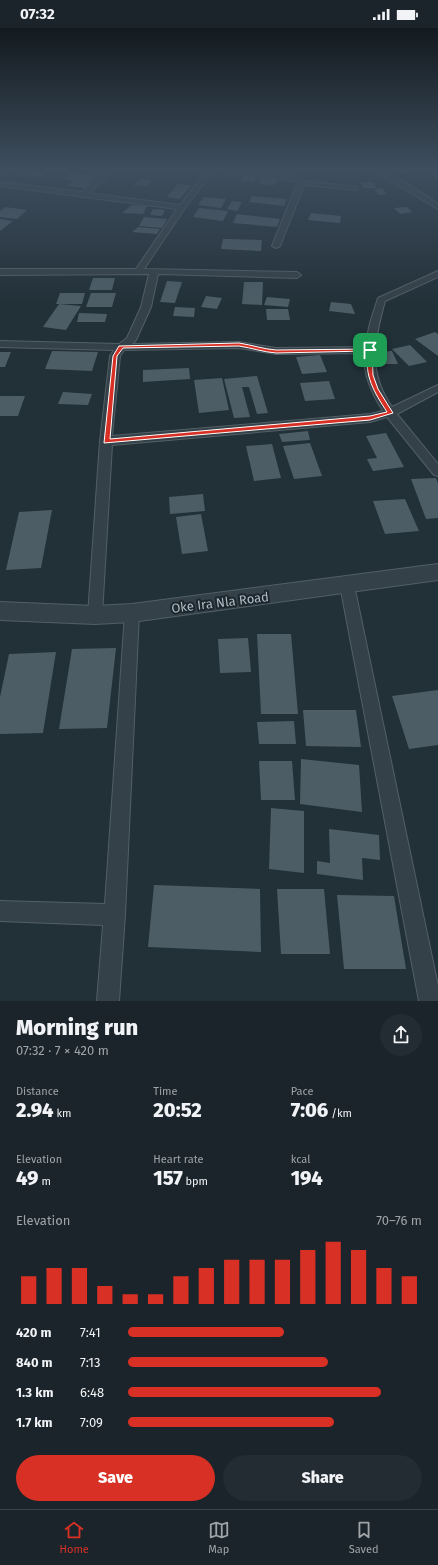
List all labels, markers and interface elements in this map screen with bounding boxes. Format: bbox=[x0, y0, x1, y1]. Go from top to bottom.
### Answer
text: 07:32 bbox=[20, 5, 55, 23]
pin bbox=[353, 333, 387, 367]
icon: arrive bbox=[359, 339, 381, 361]
street label: Oke Ira Nla Road bbox=[170, 589, 270, 616]
text: Morning run bbox=[16, 1014, 138, 1041]
button: share bbox=[380, 1014, 422, 1056]
text: 07:32 · 7 × 420 m bbox=[16, 1043, 109, 1058]
text: Distance bbox=[16, 1085, 59, 1098]
text: Time bbox=[153, 1085, 178, 1098]
text: Pace bbox=[291, 1085, 313, 1098]
text: 2.94 bbox=[16, 1098, 54, 1122]
text: 20:52 bbox=[153, 1098, 202, 1122]
text: 7:06 bbox=[291, 1098, 328, 1122]
text: km bbox=[54, 1107, 72, 1120]
text: /km bbox=[328, 1107, 352, 1120]
text: Elevation bbox=[16, 1153, 62, 1166]
text: Heart rate bbox=[153, 1153, 203, 1166]
text: kcal bbox=[291, 1153, 310, 1166]
text: 49 bbox=[16, 1166, 39, 1190]
text: 157 bbox=[153, 1166, 183, 1190]
text: 194 bbox=[291, 1166, 323, 1190]
text: m bbox=[39, 1175, 51, 1188]
text: bpm bbox=[183, 1175, 208, 1188]
text: Elevation bbox=[16, 1213, 70, 1228]
text: 70–76 m bbox=[376, 1213, 422, 1228]
text: 420 m bbox=[16, 1325, 51, 1340]
text: 7:41 bbox=[80, 1325, 101, 1340]
text: 840 m bbox=[16, 1355, 53, 1370]
text: 7:13 bbox=[80, 1355, 101, 1370]
text: 1.3 km bbox=[16, 1385, 53, 1400]
text: 6:48 bbox=[80, 1385, 104, 1400]
text: 1.7 km bbox=[16, 1415, 52, 1430]
text: 7:09 bbox=[80, 1415, 103, 1430]
button: Save bbox=[16, 1455, 215, 1501]
button: Share bbox=[223, 1455, 422, 1501]
tab: Home bbox=[59, 1519, 89, 1556]
tab: Map bbox=[208, 1519, 230, 1556]
tab: Saved bbox=[349, 1519, 379, 1556]

